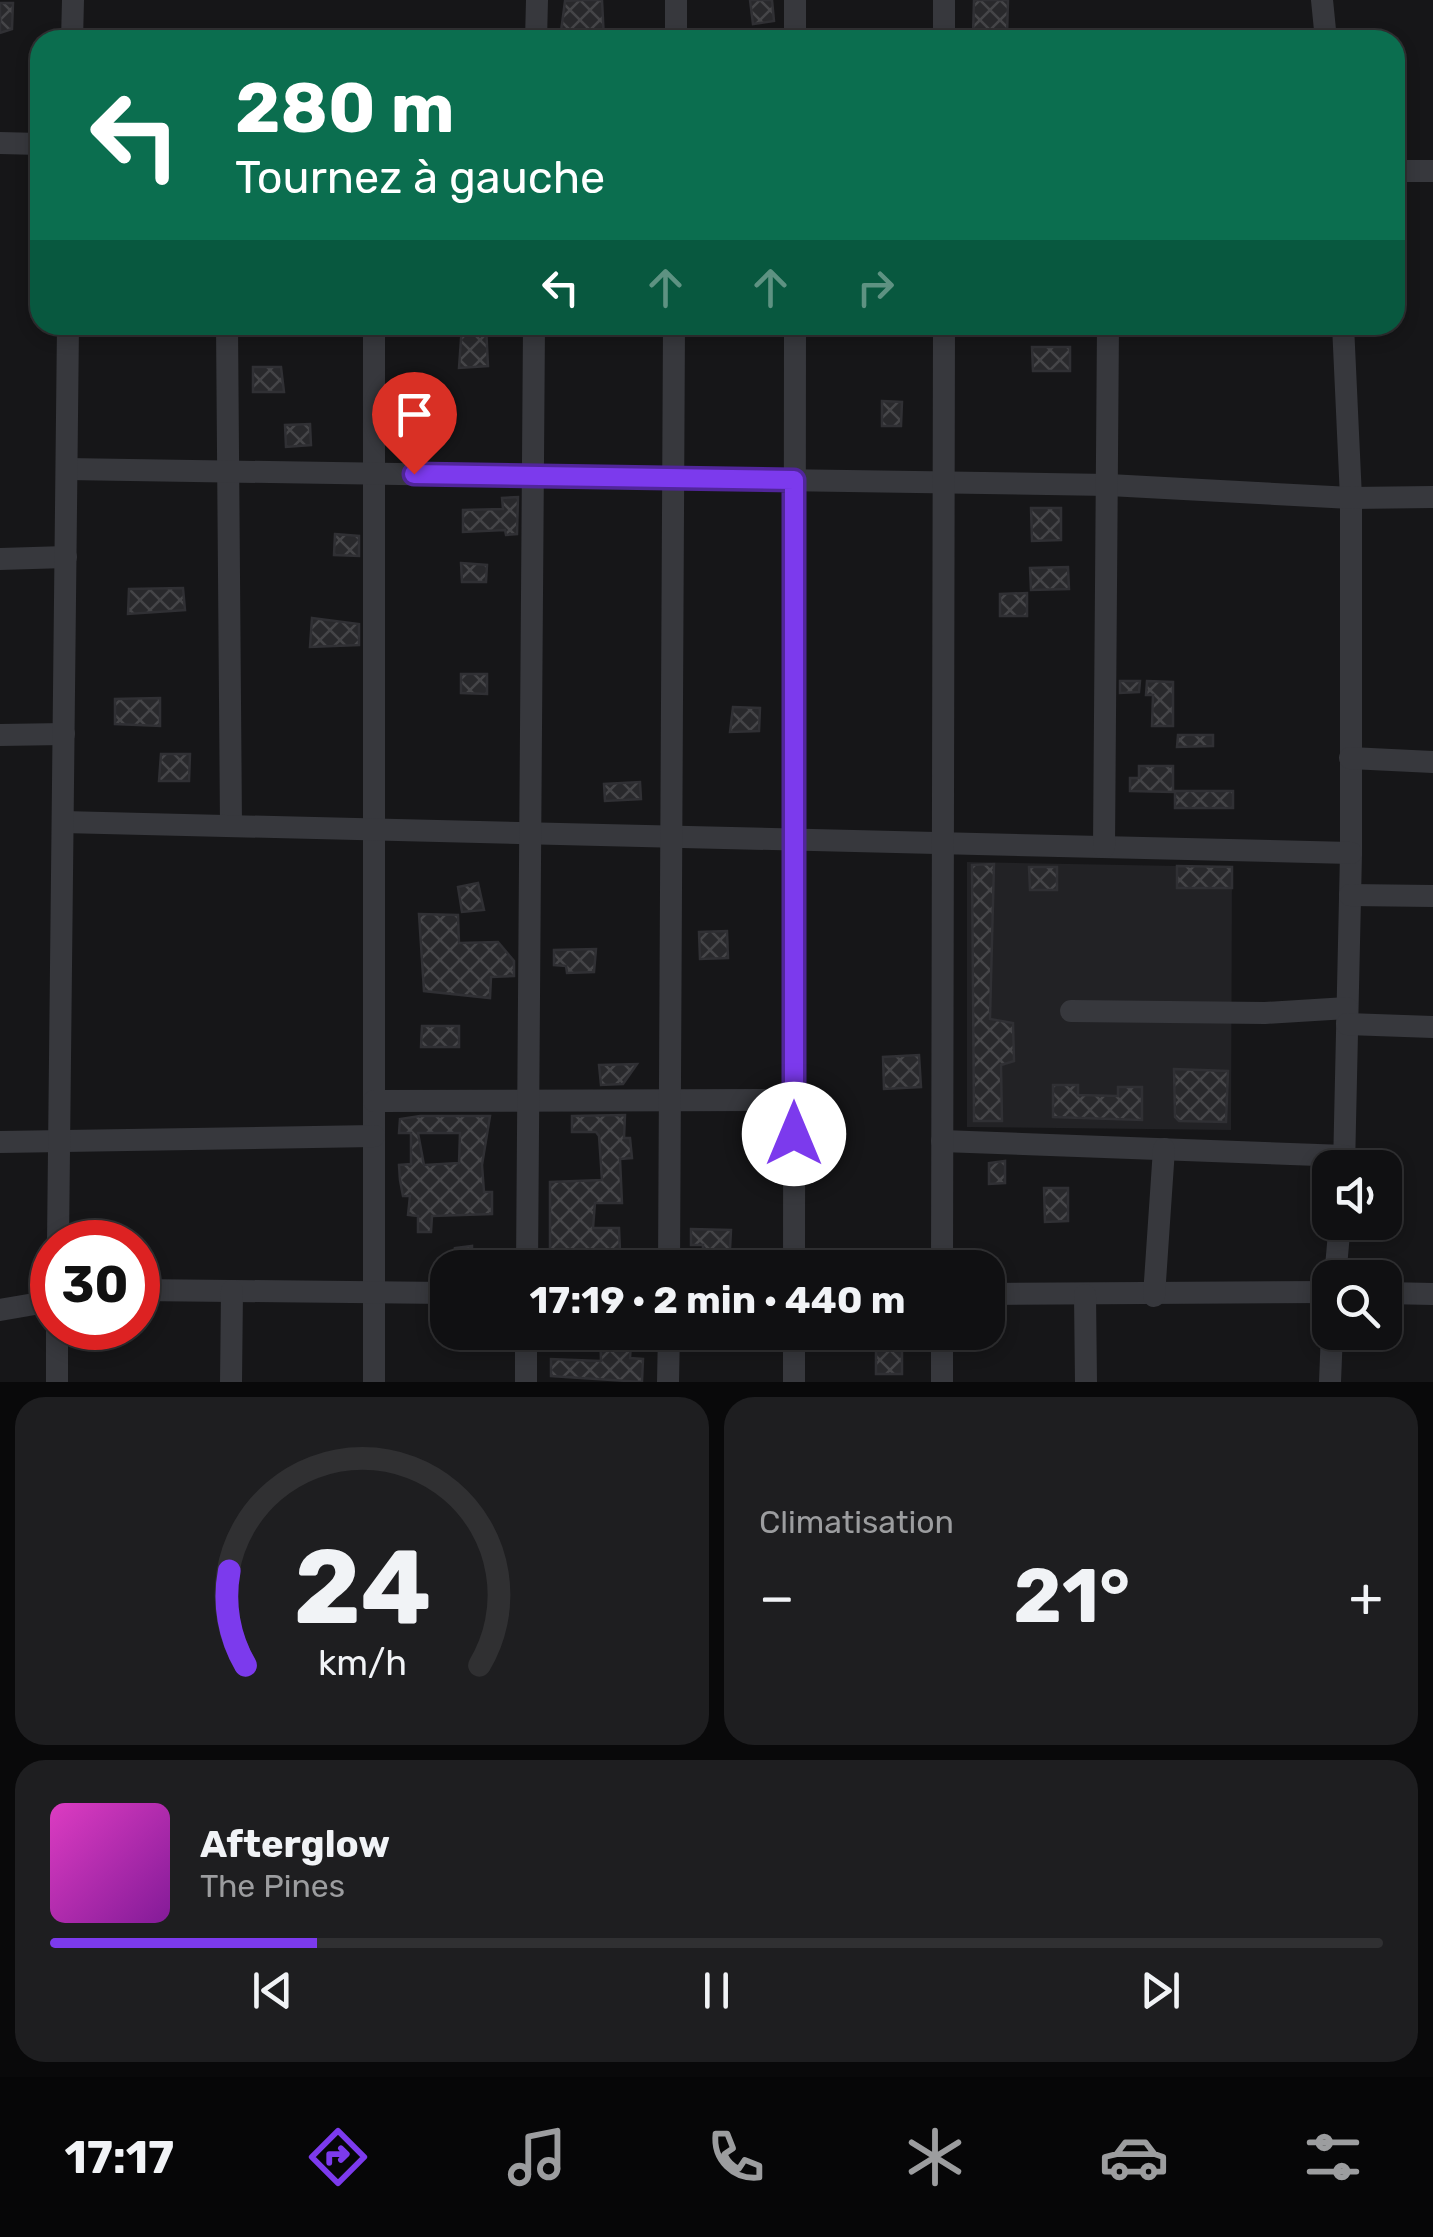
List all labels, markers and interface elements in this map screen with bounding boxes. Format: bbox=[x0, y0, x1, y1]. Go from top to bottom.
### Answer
text: 280 m bbox=[235, 67, 455, 150]
icon: left bbox=[70, 70, 200, 200]
text: Tournez à gauche bbox=[235, 151, 605, 204]
icon: left bbox=[533, 260, 588, 315]
icon: ahead bbox=[638, 260, 693, 315]
icon: ahead bbox=[743, 260, 798, 315]
icon: right bbox=[848, 260, 903, 315]
pin bbox=[372, 372, 457, 475]
icon: arrive bbox=[387, 387, 442, 442]
position arrow bbox=[742, 1082, 846, 1186]
map controls bbox=[1312, 1150, 1402, 1350]
button: sound bbox=[1312, 1150, 1402, 1240]
speed limit sign: 30 bbox=[30, 1220, 160, 1350]
button: search bbox=[1312, 1260, 1402, 1350]
text: 17:19 · 2 min · 440 m bbox=[529, 1277, 906, 1323]
text: Climatisation bbox=[759, 1503, 954, 1541]
text: 24 bbox=[293, 1526, 431, 1649]
text: 21° bbox=[1013, 1552, 1130, 1641]
text: − bbox=[759, 1565, 795, 1630]
text: + bbox=[1349, 1565, 1383, 1630]
text: km/h bbox=[317, 1642, 407, 1684]
text: Afterglow bbox=[200, 1821, 390, 1867]
text: The Pines bbox=[200, 1867, 345, 1905]
icon: previous bbox=[245, 1963, 300, 2018]
icon: pause bbox=[689, 1963, 744, 2018]
icon: next bbox=[1133, 1963, 1188, 2018]
icon: directions bbox=[303, 2122, 373, 2192]
icon: music bbox=[502, 2122, 572, 2192]
icon: phone bbox=[701, 2122, 771, 2192]
icon: climate bbox=[900, 2122, 970, 2192]
icon: car bbox=[1099, 2122, 1169, 2192]
icon: filters bbox=[1298, 2122, 1368, 2192]
text: 17:17 bbox=[65, 2131, 174, 2184]

